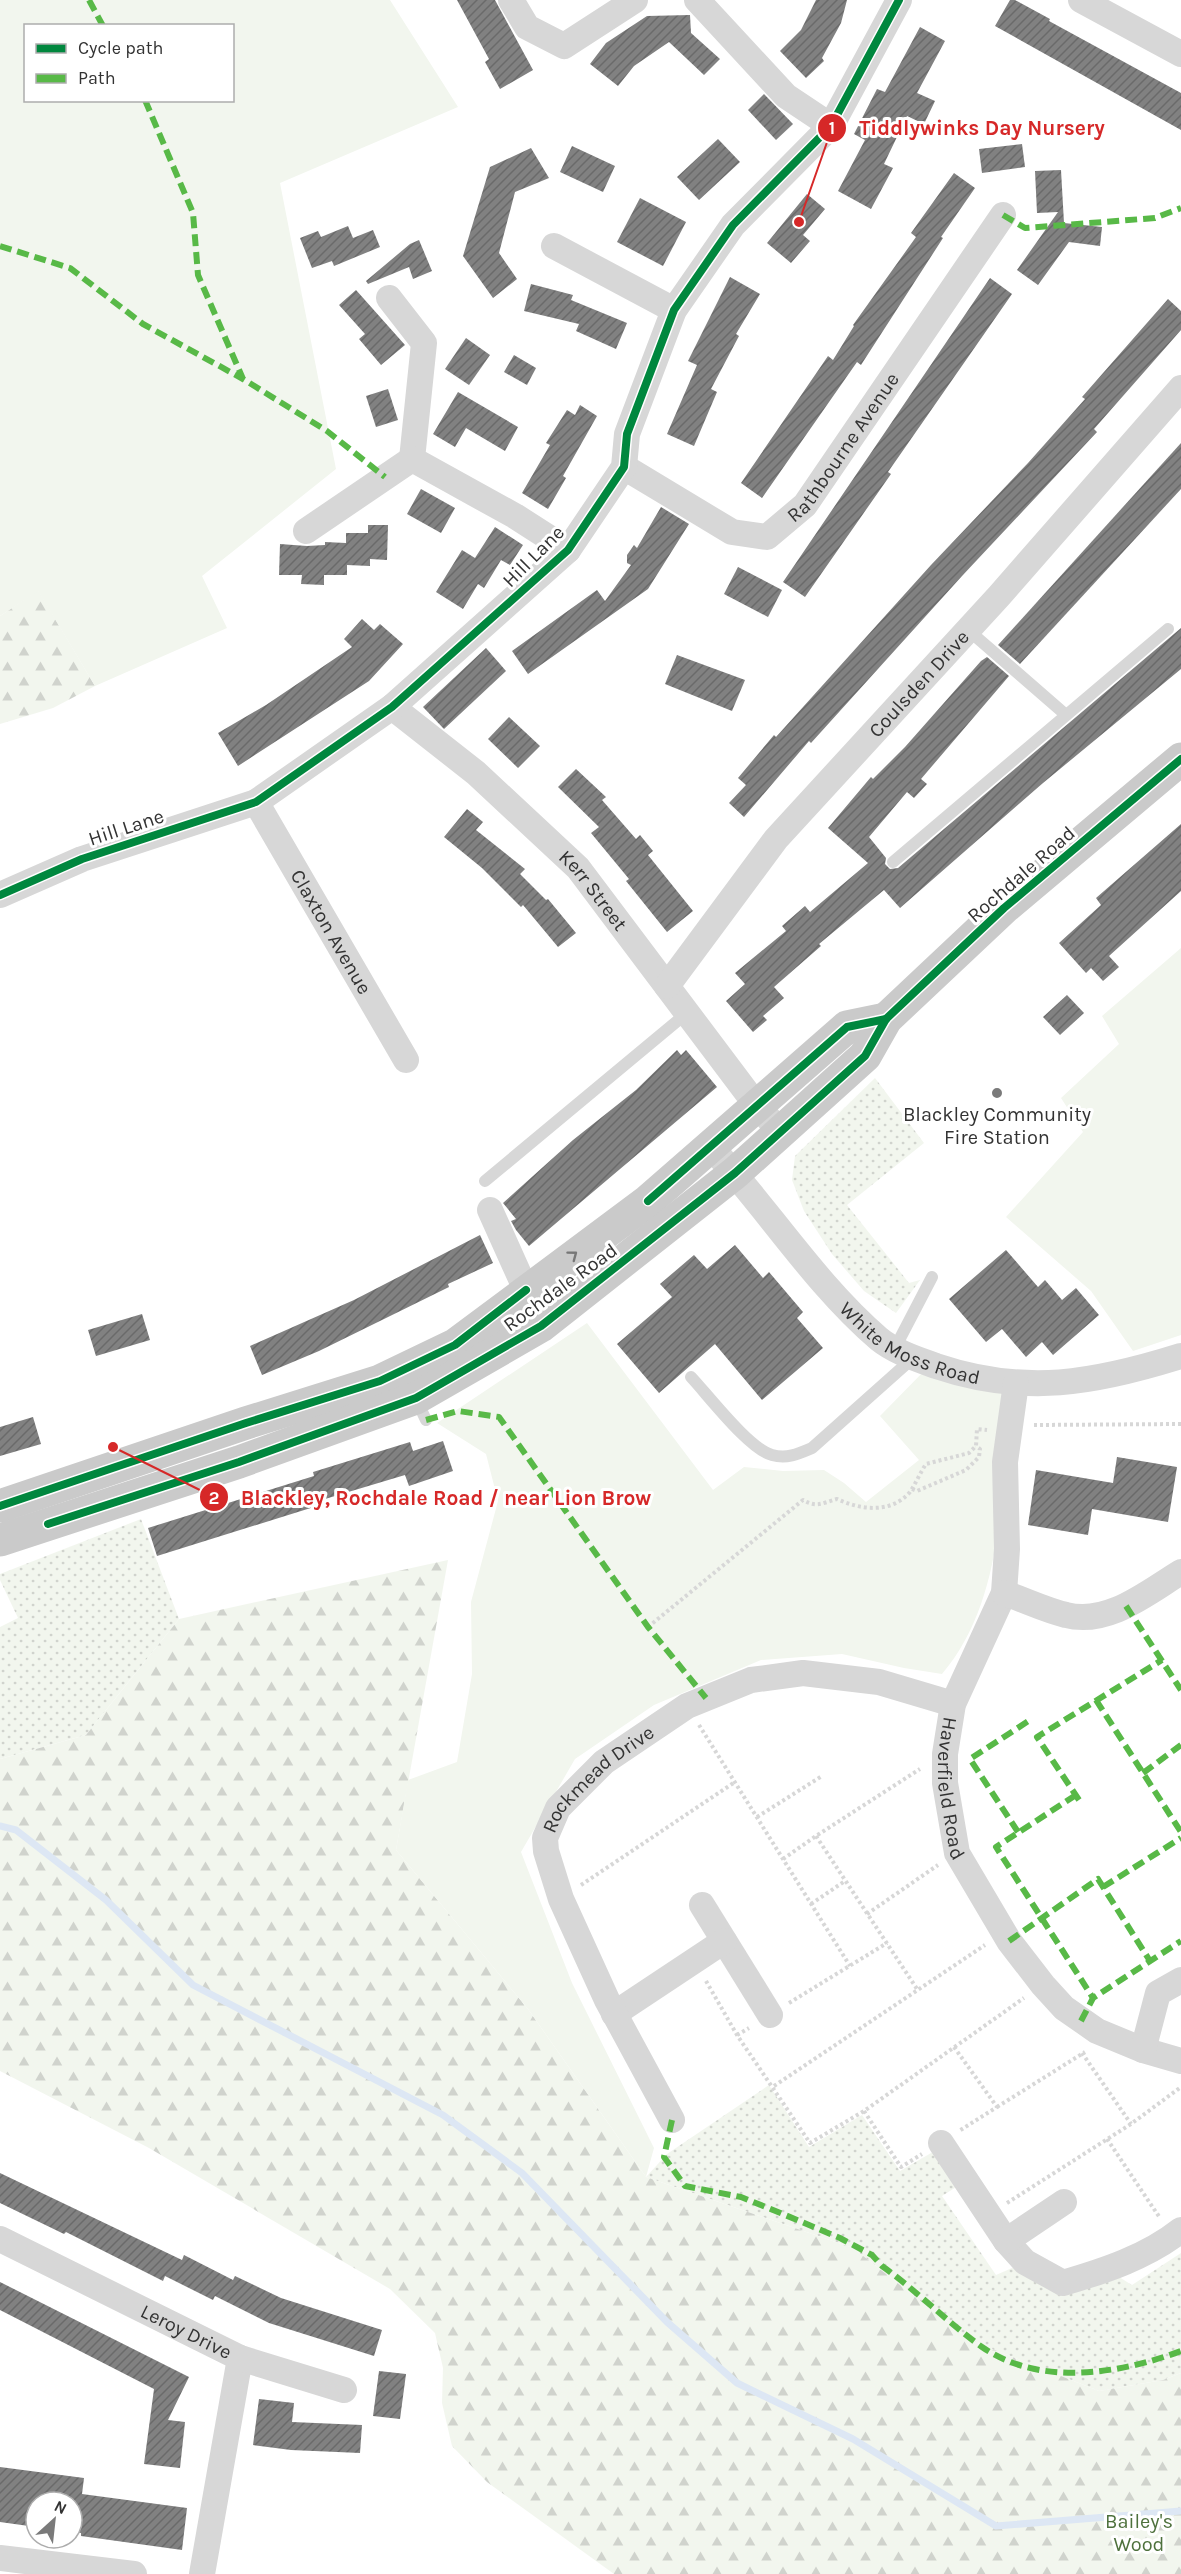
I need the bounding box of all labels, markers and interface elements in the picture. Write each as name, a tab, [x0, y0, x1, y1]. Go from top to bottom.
legend	[24, 24, 234, 102]
text: Cycle path	[78, 37, 163, 59]
text: Path	[78, 67, 116, 89]
callout: Tiddlywinks Day Nursery	[817, 109, 1117, 148]
text: Tiddlywinks Day Nursery	[859, 116, 1105, 140]
text: 1	[829, 117, 835, 139]
street label: Rathbourne Avenue	[783, 368, 904, 527]
street label: Hill Lane	[498, 521, 569, 592]
street label: Coulsden Drive	[864, 626, 974, 742]
street label: Hill Lane	[86, 804, 167, 850]
street label: Rochdale Road	[963, 821, 1080, 927]
street label: Kerr Street	[554, 845, 632, 936]
street label: Claxton Avenue	[286, 865, 376, 998]
marker: Blackley Community Fire Station	[990, 1086, 1004, 1100]
place label: Blackley Community Fire Station	[903, 1103, 1091, 1149]
street label: Rochdale Road	[499, 1238, 622, 1336]
one-way arrow	[566, 1251, 577, 1262]
street label: White Moss Road	[835, 1297, 982, 1389]
callout: Blackley, Rochdale Road / near Lion Brow	[199, 1478, 663, 1517]
text: Blackley, Rochdale Road / near Lion Brow	[241, 1486, 651, 1510]
text: 2	[209, 1487, 219, 1509]
street label: Haverfield Road	[933, 1715, 970, 1864]
street label: Rockmead Drive	[538, 1721, 658, 1836]
street label: Leroy Drive	[137, 2300, 235, 2364]
north arrow	[24, 2490, 84, 2550]
text: N	[51, 2496, 70, 2518]
park label: Bailey's Wood	[1105, 2510, 1173, 2556]

